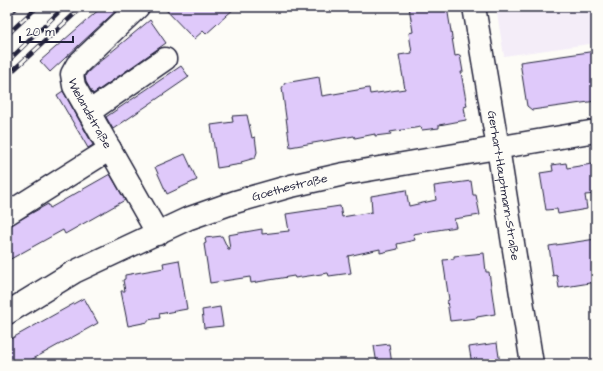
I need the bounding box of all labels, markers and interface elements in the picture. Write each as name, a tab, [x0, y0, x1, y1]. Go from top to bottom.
scale bar	[20, 18, 73, 44]
text: 20 m	[26, 24, 55, 41]
street label: Wielandstraße	[64, 77, 116, 152]
street label: Gerhart-Hauptmann-Straße	[483, 109, 524, 262]
street label: Goethestraße	[250, 169, 330, 205]

